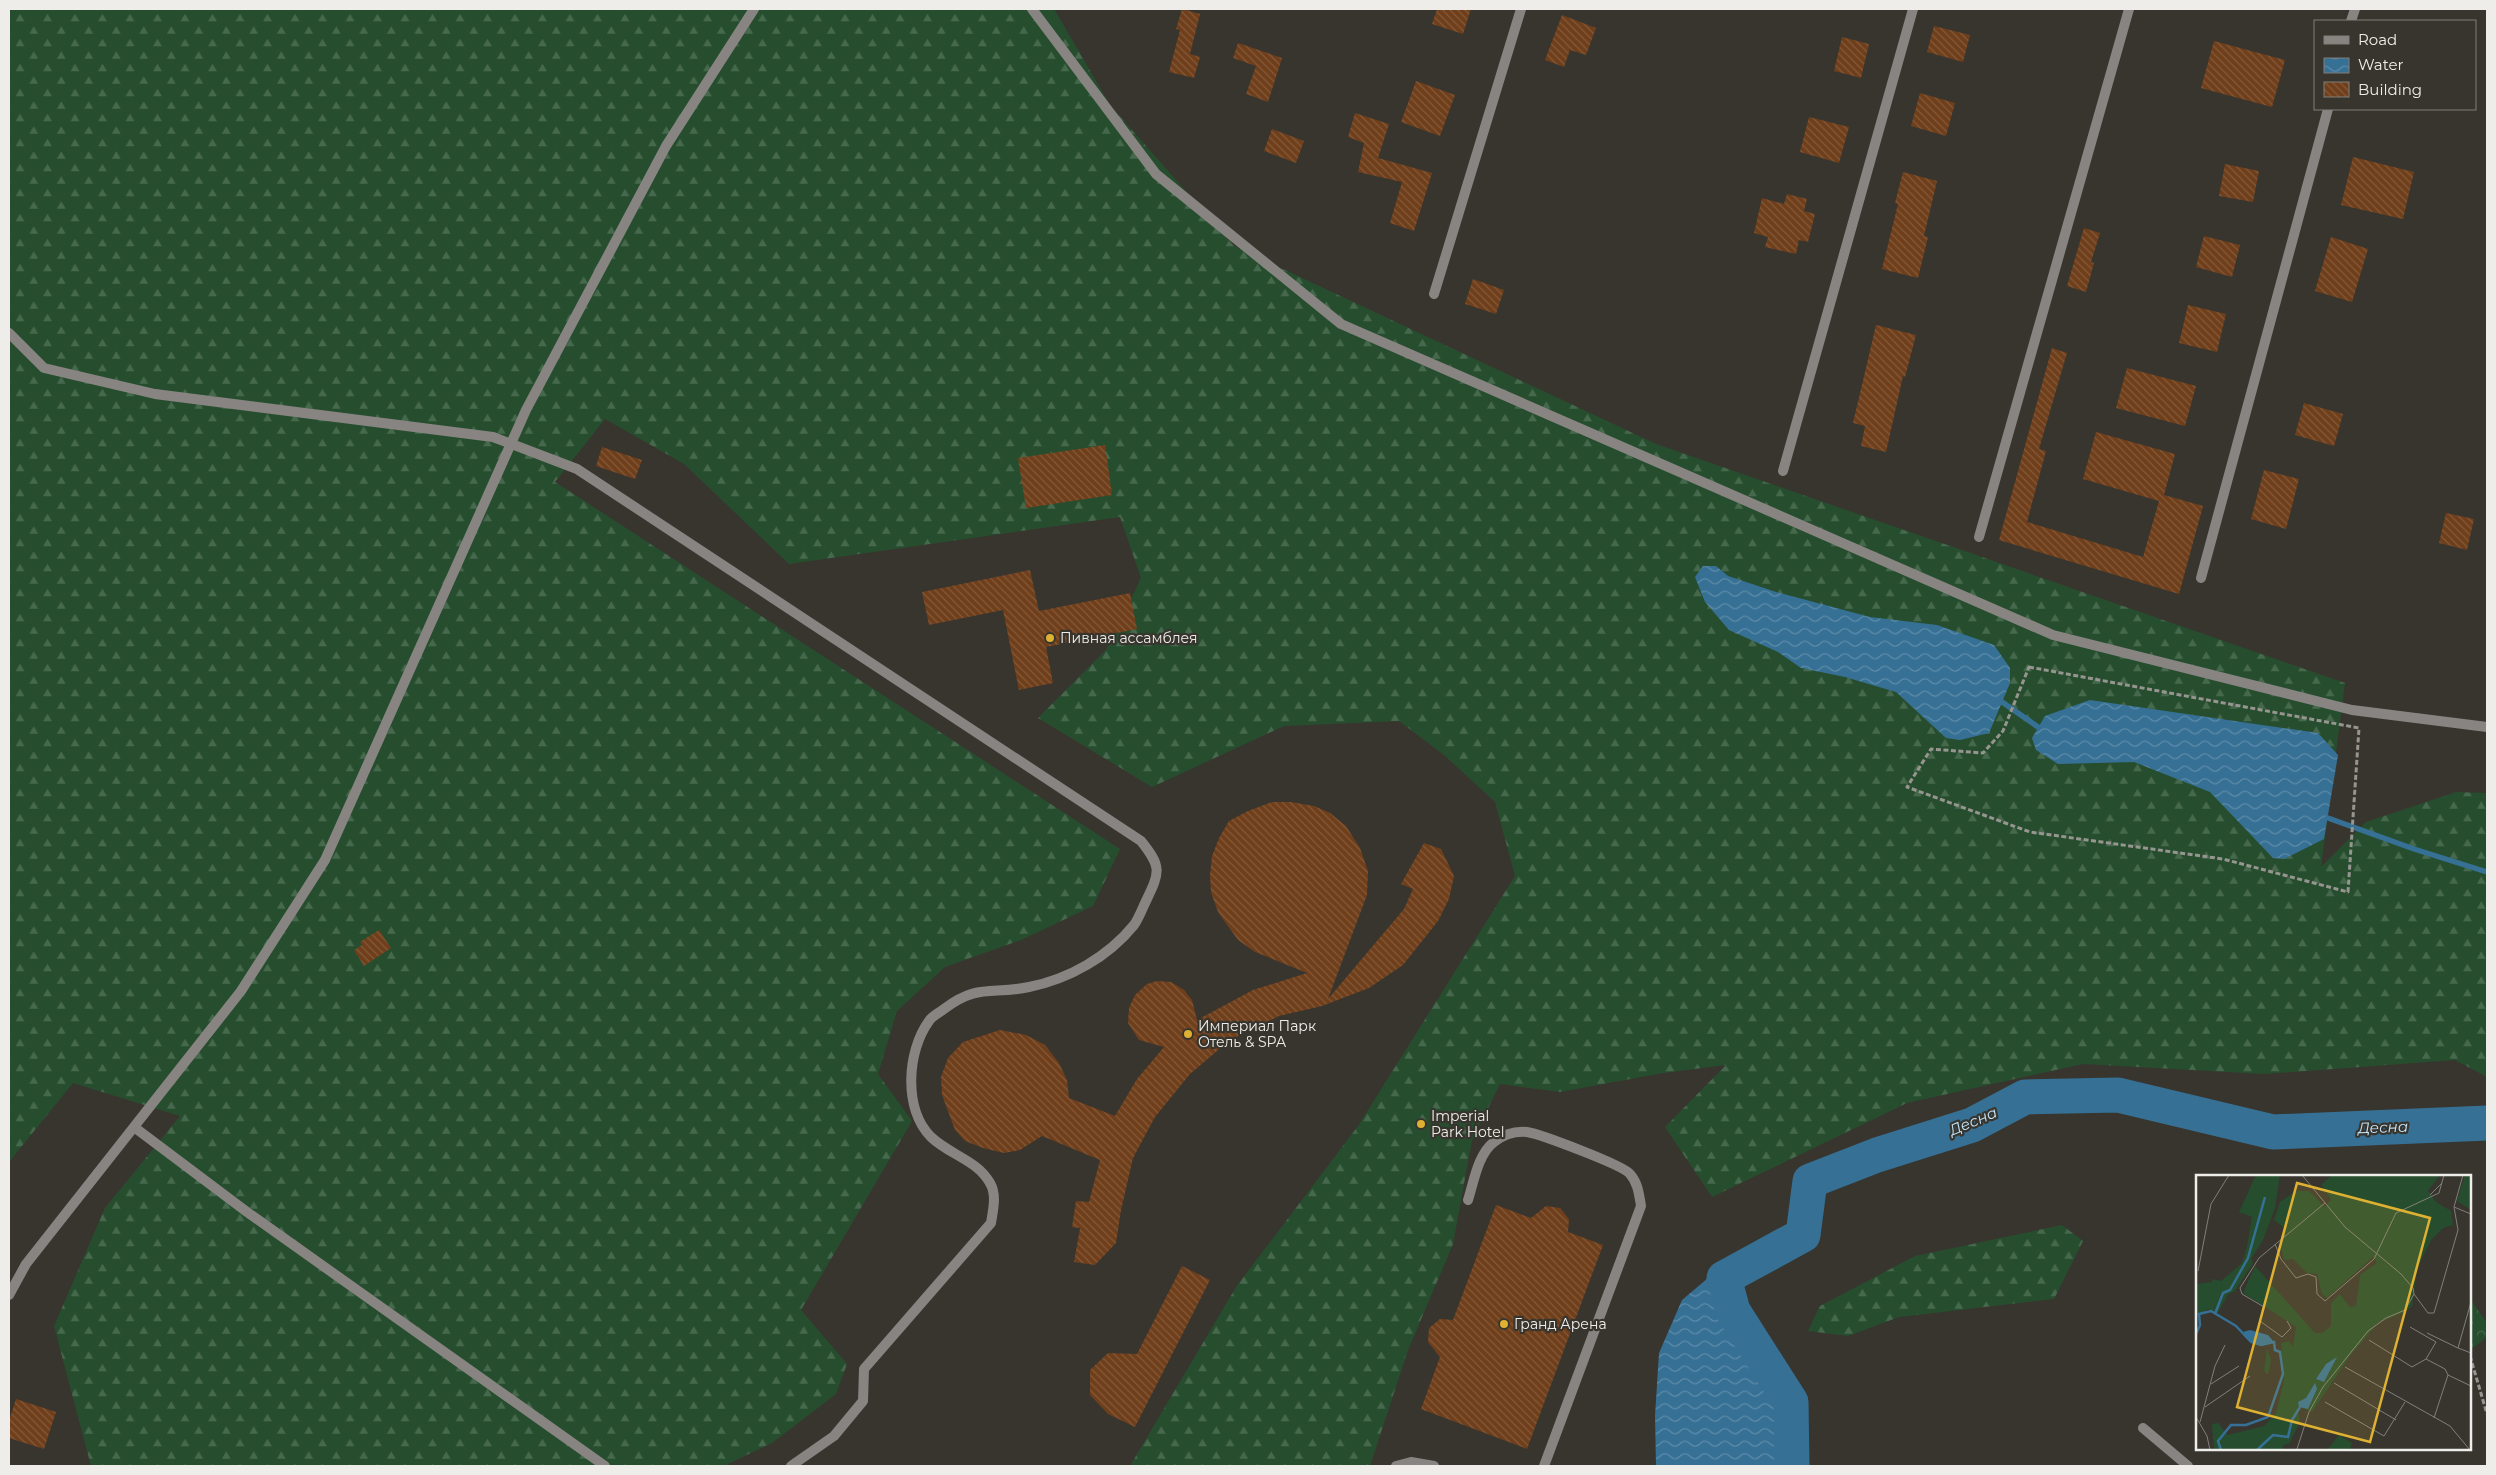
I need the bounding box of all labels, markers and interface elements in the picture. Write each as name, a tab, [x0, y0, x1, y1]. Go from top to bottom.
legend	[2314, 20, 2476, 110]
text: Road	[2358, 30, 2397, 49]
text: Water	[2358, 55, 2404, 74]
text: Building	[2358, 80, 2422, 99]
place label: Пивная ассамблея	[1060, 629, 1197, 647]
marker: Пивная ассамблея	[1044, 632, 1056, 644]
place label: Империал Парк Отель & SPA	[1198, 1017, 1316, 1051]
marker: Империал Парк Отель & SPA	[1182, 1028, 1194, 1040]
water label: Десна	[1944, 1102, 2000, 1140]
place label: Imperial Park Hotel	[1431, 1107, 1504, 1141]
water label: Десна	[2356, 1117, 2408, 1137]
marker: Imperial Park Hotel	[1415, 1118, 1427, 1130]
inset map	[2196, 1175, 2471, 1450]
place label: Гранд Арена	[1514, 1315, 1607, 1333]
marker: Гранд Арена	[1498, 1318, 1510, 1330]

